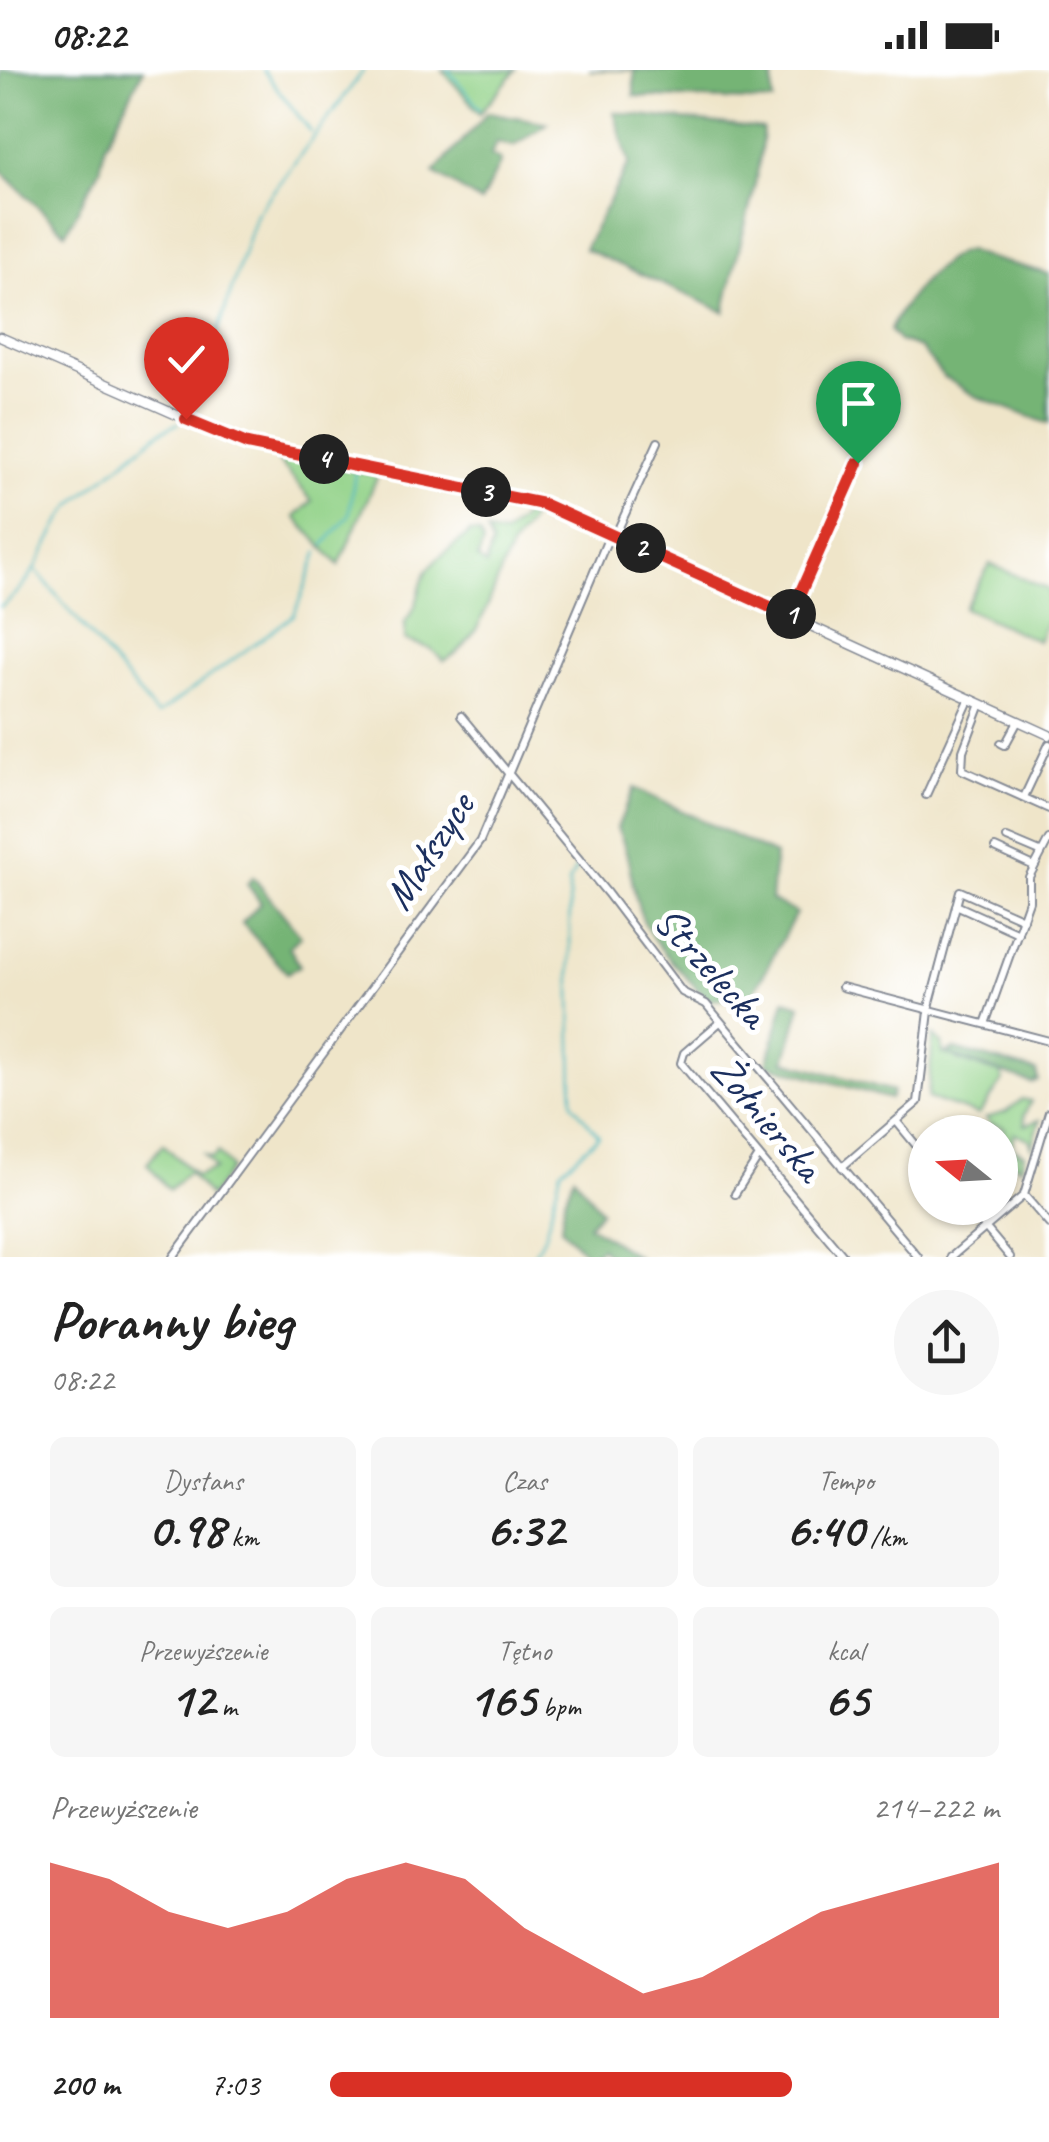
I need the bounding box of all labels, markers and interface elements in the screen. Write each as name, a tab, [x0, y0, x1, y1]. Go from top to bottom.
text: 08:22	[50, 12, 126, 59]
pin	[144, 317, 229, 420]
icon: check	[159, 332, 214, 387]
pin	[816, 361, 901, 464]
icon: arrive	[831, 376, 886, 431]
pin: 4	[299, 434, 349, 484]
text: 4	[318, 441, 330, 476]
pin: 3	[461, 467, 511, 517]
text: 3	[480, 474, 492, 509]
pin: 2	[616, 523, 666, 573]
text: 2	[635, 530, 647, 565]
pin: 1	[766, 589, 816, 639]
text: 1	[785, 596, 797, 631]
street label: Małszyce	[372, 780, 488, 919]
street label: Strzelecka	[643, 895, 782, 1042]
street label: Żołnierska	[699, 1044, 837, 1195]
north arrow	[908, 1115, 1018, 1225]
map controls	[908, 1115, 1018, 1225]
text: Poranny bieg	[50, 1286, 293, 1356]
button: share	[894, 1290, 999, 1395]
text: 08:22	[50, 1359, 114, 1400]
text: Dystans	[164, 1463, 243, 1498]
text: Czas	[502, 1463, 547, 1498]
text: Tempo	[818, 1463, 874, 1498]
text: 0.98	[148, 1498, 225, 1561]
text: 6:32	[485, 1498, 564, 1561]
text: 6:40	[785, 1498, 863, 1561]
text: km	[225, 1519, 259, 1554]
text: /km	[863, 1519, 907, 1554]
text: Przewyższenie	[139, 1633, 267, 1668]
text: Tętno	[498, 1633, 551, 1668]
text: kcal	[827, 1633, 864, 1668]
text: 12	[169, 1668, 214, 1731]
text: 165	[468, 1668, 536, 1731]
text: 65	[823, 1668, 868, 1731]
text: m	[214, 1689, 237, 1724]
text: bpm	[536, 1689, 581, 1724]
text: Przewyższenie	[50, 1787, 197, 1828]
text: 214–222 m	[873, 1787, 999, 1828]
text: 200 m	[50, 2064, 119, 2105]
text: 7:03	[210, 2064, 260, 2105]

